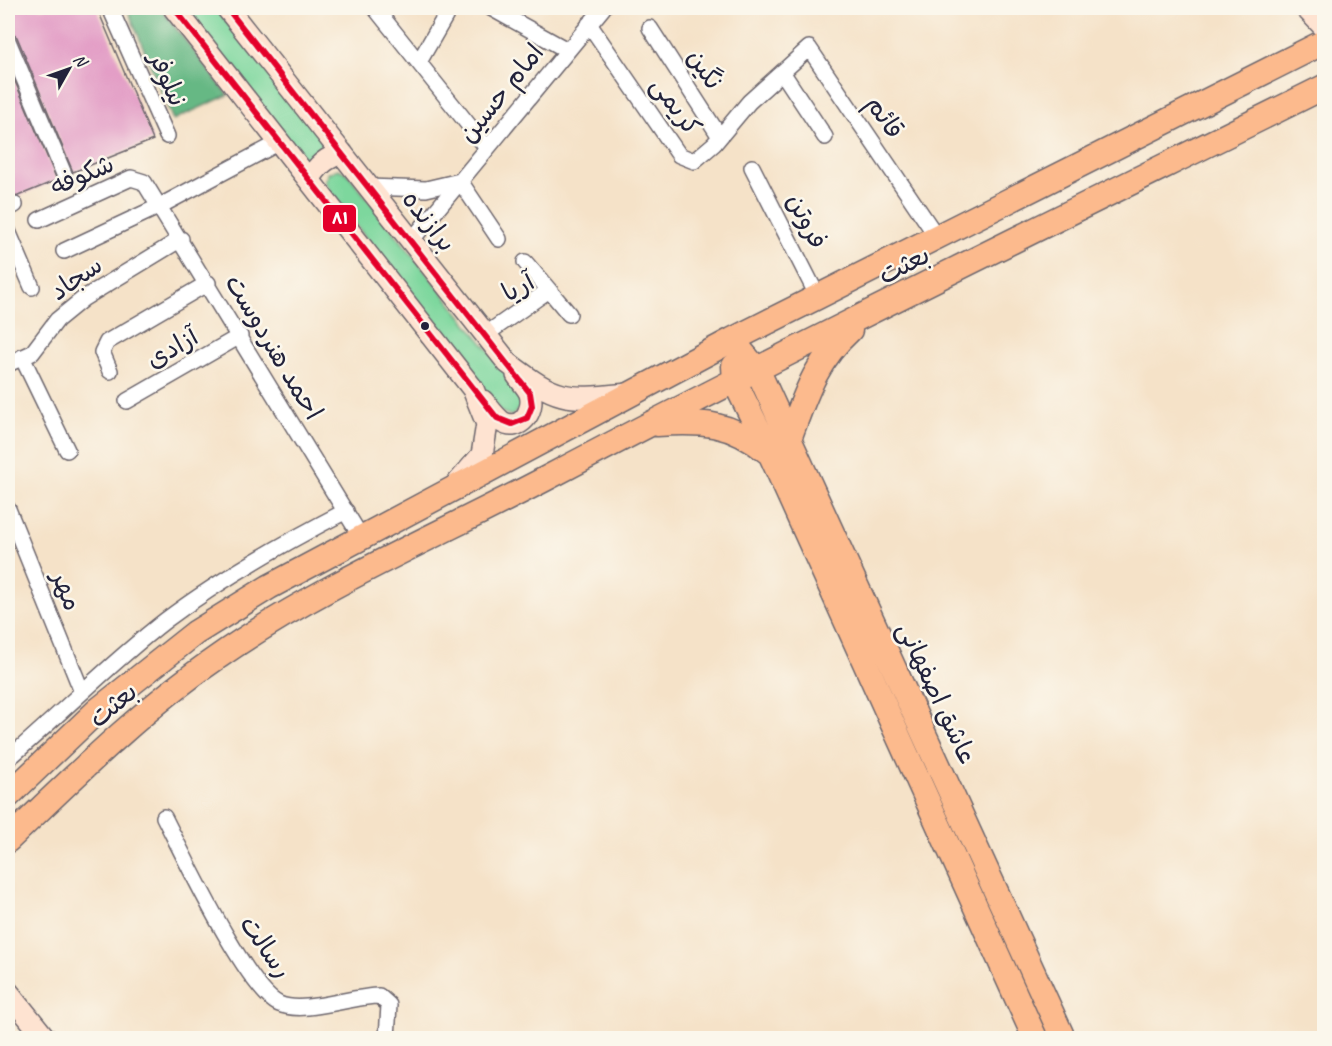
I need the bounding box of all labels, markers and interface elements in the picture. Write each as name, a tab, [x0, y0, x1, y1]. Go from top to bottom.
street label: امام حسین	[451, 37, 553, 151]
north arrow	[39, 39, 99, 99]
street label: نگین	[680, 42, 730, 96]
street label: نیلوفر	[141, 45, 195, 111]
text: N	[69, 50, 93, 73]
street label: کریمی	[643, 70, 709, 142]
street label: قائم	[856, 89, 911, 147]
street label: شکوفه	[45, 147, 119, 203]
street label: برازنده	[395, 184, 463, 258]
street label: فروتن	[779, 188, 835, 254]
line badge: ۸۱	[322, 204, 357, 233]
text: ۸۱	[332, 209, 348, 229]
street label: بعثت	[873, 238, 935, 292]
street label: سجاد	[43, 248, 109, 308]
street label: آریا	[496, 264, 542, 309]
street label: احمد هنردوست	[218, 268, 330, 426]
street label: آزادی	[140, 319, 205, 376]
unlabelled marker	[419, 320, 431, 332]
street label: مهر	[44, 565, 90, 616]
street label: عاشق اصفهانی	[890, 617, 984, 769]
street label: بعثت	[82, 675, 144, 735]
street label: رسالت	[232, 909, 300, 985]

